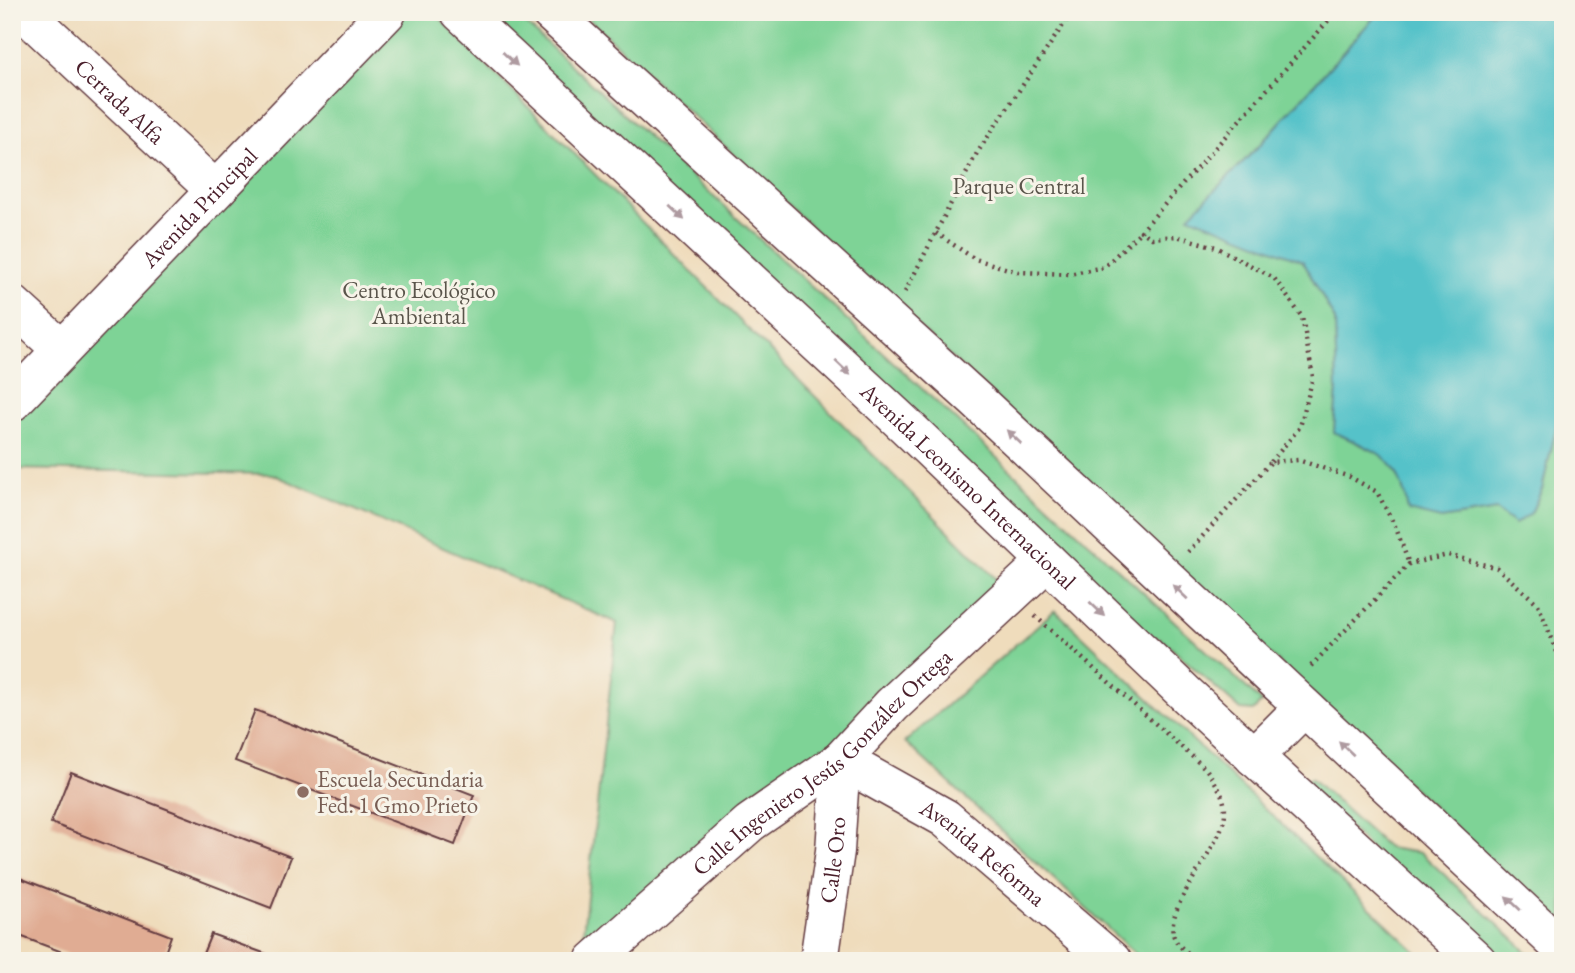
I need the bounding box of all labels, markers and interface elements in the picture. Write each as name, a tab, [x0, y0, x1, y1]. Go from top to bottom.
one-way arrow	[501, 50, 518, 66]
street label: Cerrada Alfa	[68, 52, 172, 151]
street label: Avenida Principal	[134, 141, 264, 275]
park label: Parque Central	[952, 171, 1086, 201]
one-way arrow	[668, 205, 685, 221]
park label: Centro Ecológico Ambiental	[342, 275, 496, 331]
one-way arrow	[834, 360, 851, 376]
street label: Avenida Leonismo Internacional	[853, 375, 1083, 596]
one-way arrow	[1006, 429, 1023, 445]
one-way arrow	[1172, 585, 1189, 601]
one-way arrow	[1089, 601, 1106, 617]
street label: Calle Ingeniero Jesús González Ortega	[686, 641, 959, 882]
one-way arrow	[1337, 740, 1355, 756]
place label: Escuela Secundaria Fed. 1 Gmo Prieto	[317, 764, 484, 820]
marker: Escuela Secundaria Fed. 1 Gmo Prieto	[295, 784, 311, 800]
street label: Avenida Reforma	[914, 792, 1053, 913]
street label: Calle Oro	[813, 816, 852, 905]
one-way arrow	[1505, 895, 1522, 911]

